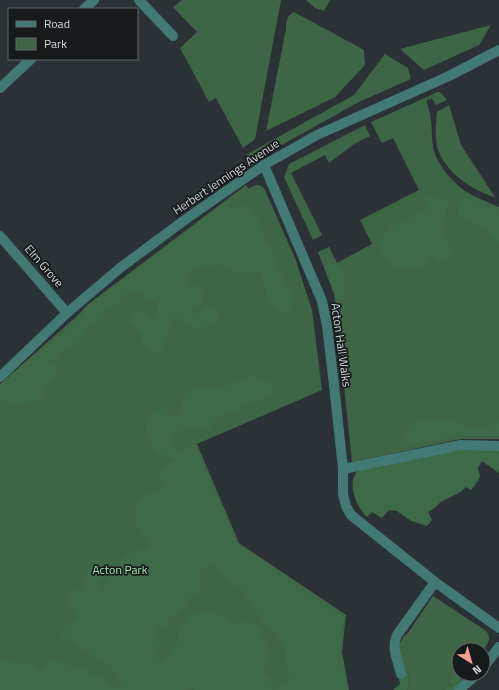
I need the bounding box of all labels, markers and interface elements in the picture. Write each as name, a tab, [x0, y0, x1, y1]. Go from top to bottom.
legend	[8, 8, 138, 60]
text: Road	[44, 14, 70, 33]
text: Park	[44, 34, 67, 53]
street label: Herbert Jennings Avenue	[169, 134, 283, 219]
street label: Elm Grove	[20, 240, 68, 291]
street label: Acton Hall Walks	[326, 302, 357, 389]
park label: Acton Park	[93, 560, 148, 579]
north arrow	[451, 642, 491, 682]
text: N	[469, 661, 485, 679]

